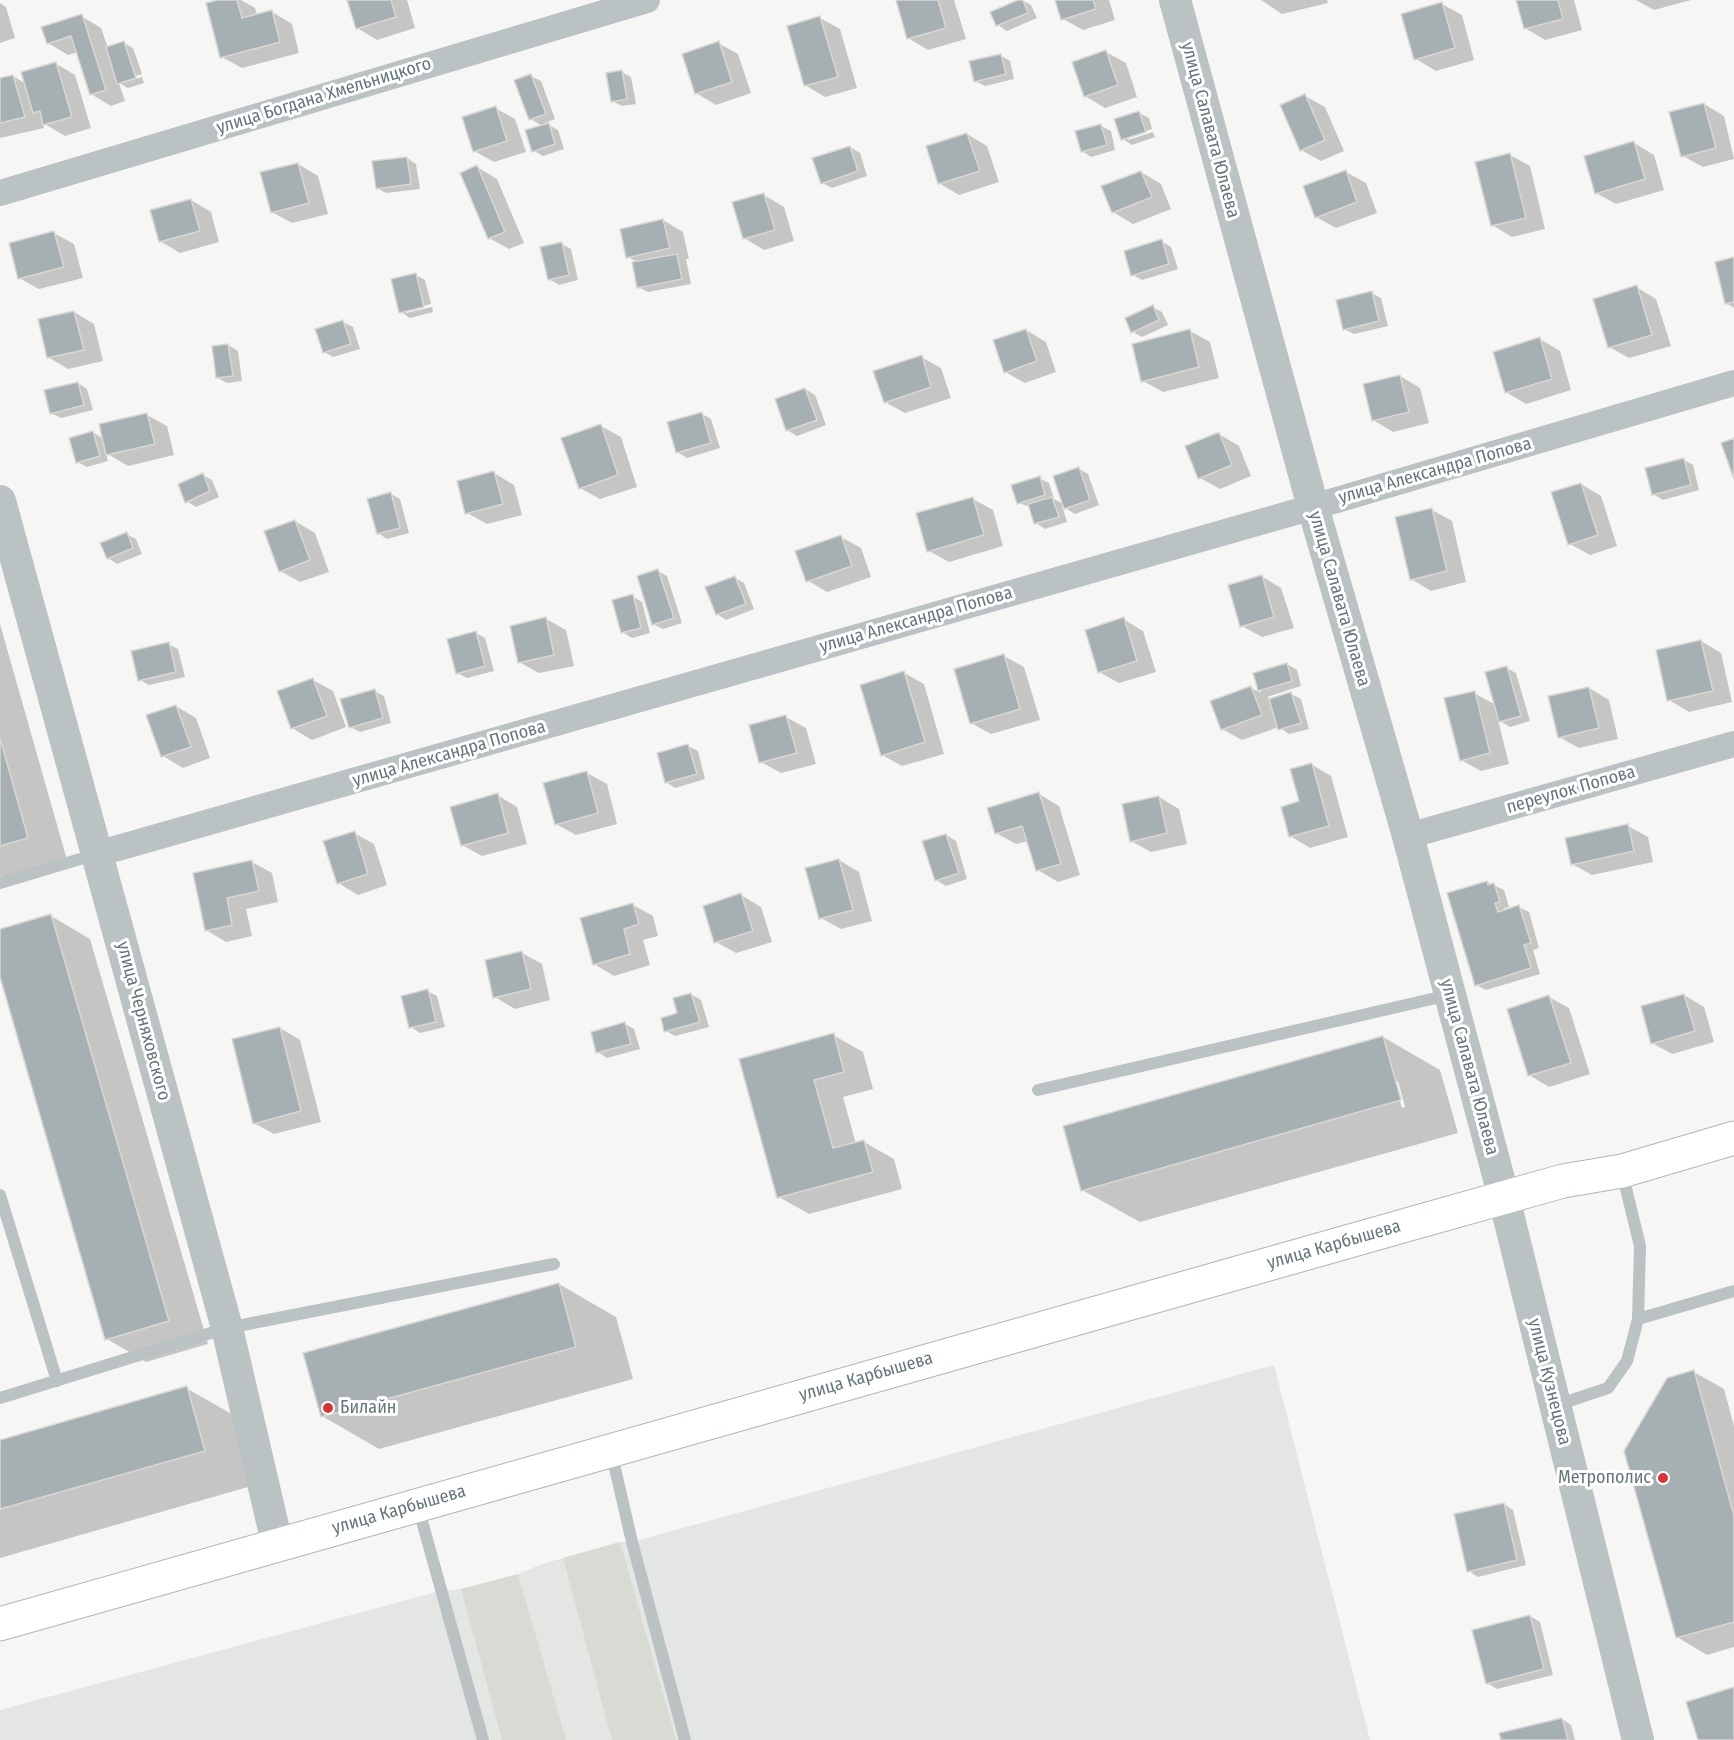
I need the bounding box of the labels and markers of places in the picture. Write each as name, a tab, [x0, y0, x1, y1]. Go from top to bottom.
place label: Билайн	[340, 1397, 396, 1419]
marker: Билайн	[321, 1401, 335, 1415]
place label: Метрополис	[1558, 1467, 1651, 1489]
marker: Метрополис	[1656, 1471, 1670, 1485]

